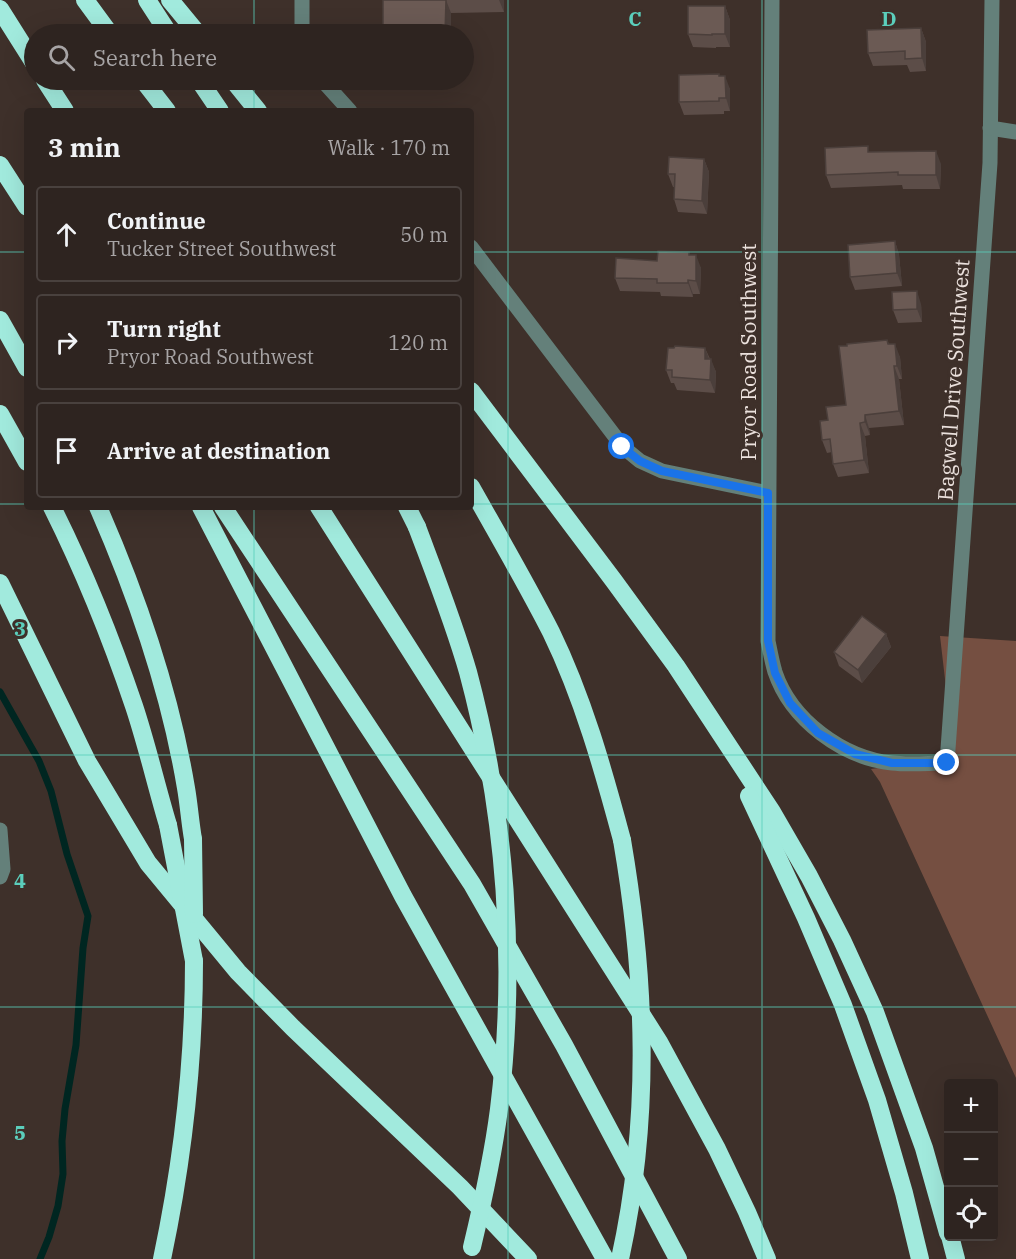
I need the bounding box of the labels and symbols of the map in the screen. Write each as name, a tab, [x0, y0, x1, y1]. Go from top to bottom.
text: C	[628, 5, 642, 32]
text: D	[881, 5, 897, 32]
street label: Pryor Road Southwest	[734, 243, 762, 461]
street label: Bagwell Drive Southwest	[931, 258, 975, 502]
route start	[608, 433, 634, 459]
text: 3	[14, 615, 26, 642]
route end	[933, 749, 959, 775]
text: 4	[14, 867, 26, 894]
text: 5	[14, 1119, 26, 1146]

